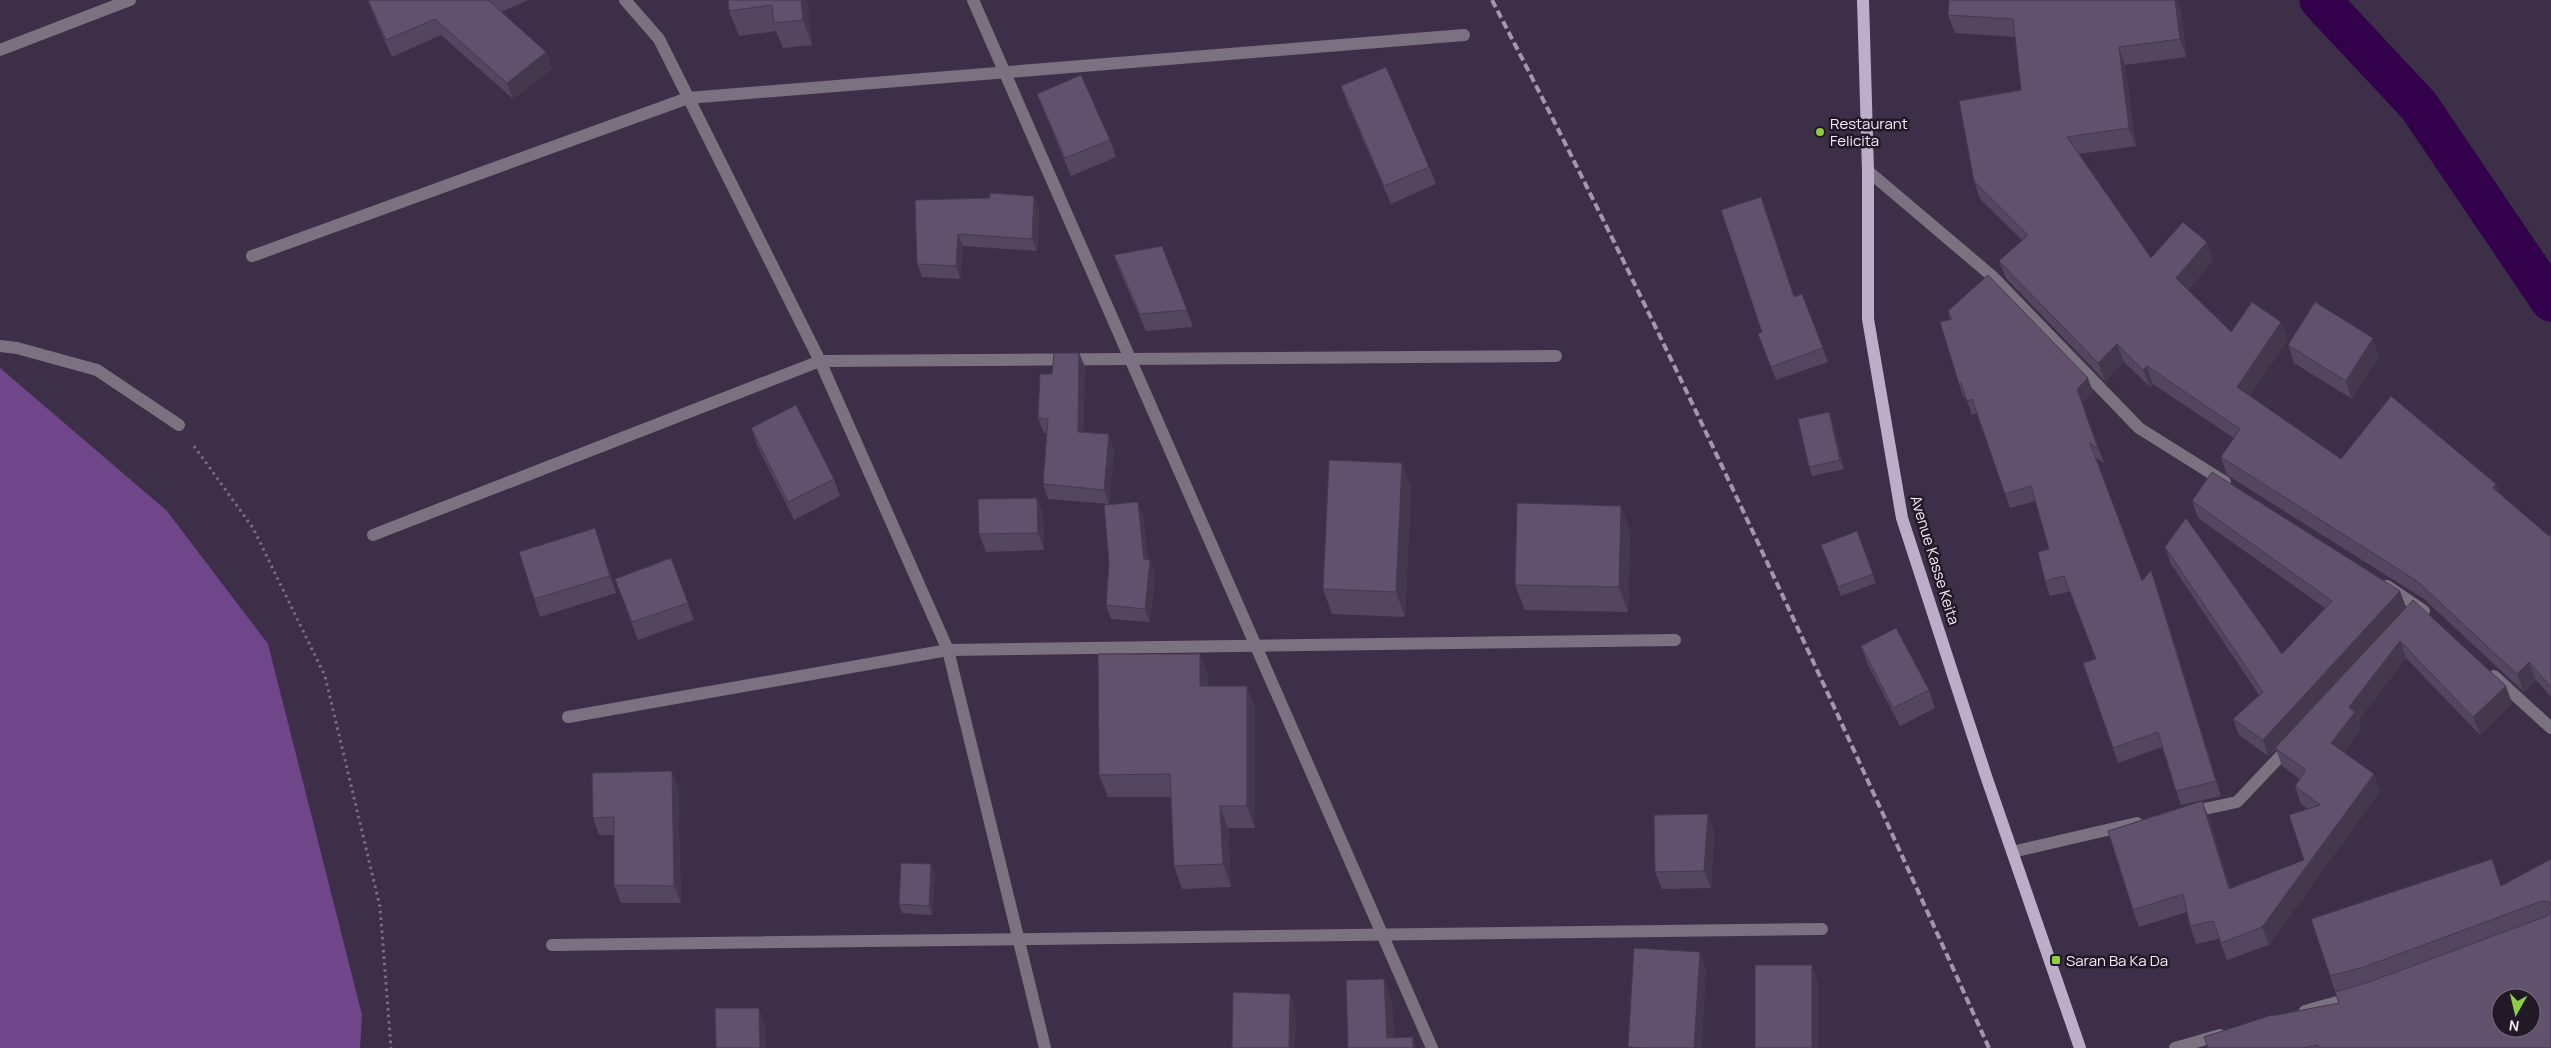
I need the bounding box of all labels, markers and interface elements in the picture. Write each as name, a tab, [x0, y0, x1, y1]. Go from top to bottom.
place label: Restaurant Felicita	[1830, 113, 1908, 151]
marker: Restaurant Felicita	[1814, 126, 1826, 138]
street label: Avenue Kasse Keita	[1905, 493, 1965, 627]
place label: Saran Ba Ka Da	[2066, 950, 2168, 971]
marker: Saran Ba Ka Da	[2050, 954, 2062, 966]
north arrow	[2491, 988, 2541, 1038]
text: N	[2508, 1016, 2520, 1036]

